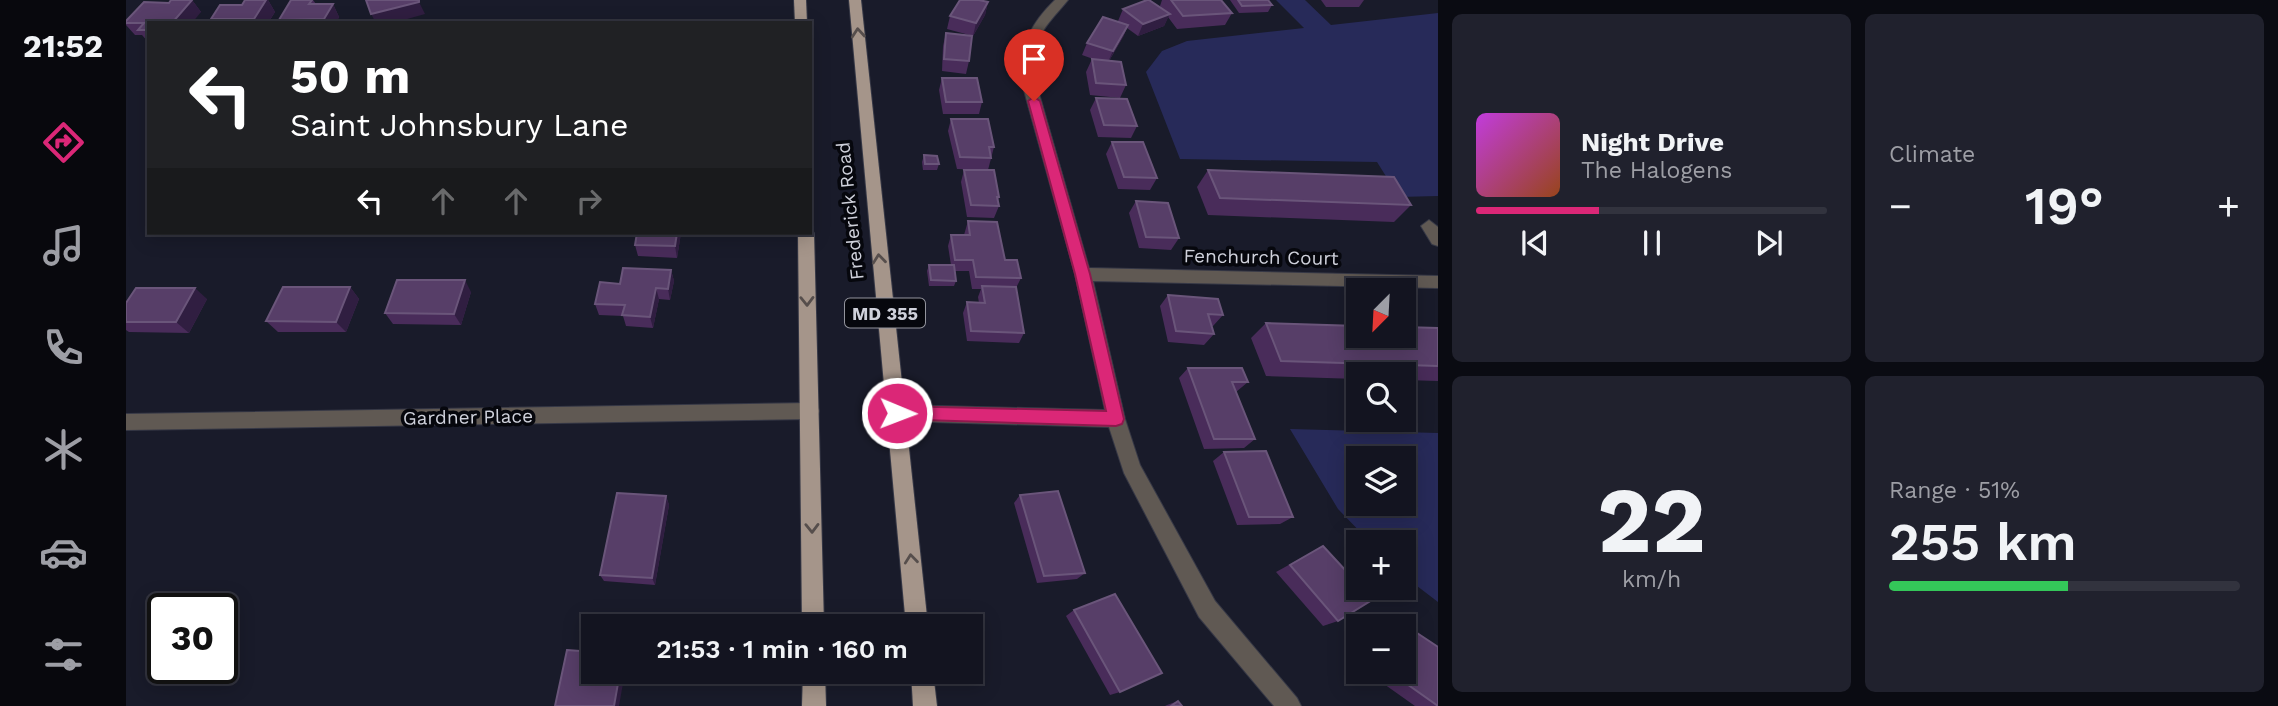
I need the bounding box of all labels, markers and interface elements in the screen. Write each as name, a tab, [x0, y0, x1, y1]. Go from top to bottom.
text: 21:52	[23, 27, 103, 65]
one-way arrow	[851, 27, 866, 38]
pin	[1004, 29, 1064, 101]
icon: arrive	[1015, 40, 1053, 78]
text: 50 m	[290, 47, 410, 105]
icon: left	[175, 49, 266, 140]
text: Saint Johnsbury Lane	[290, 106, 629, 144]
icon: directions	[39, 118, 88, 167]
text: Night Drive	[1581, 127, 1724, 157]
street label: Frederick Road	[831, 141, 869, 281]
text: Climate	[1889, 141, 1975, 168]
text: The Halogens	[1581, 157, 1732, 184]
text: 19°	[2025, 176, 2104, 237]
icon: left	[351, 182, 389, 220]
icon: ahead	[424, 182, 462, 220]
icon: ahead	[497, 182, 535, 220]
icon: right	[570, 182, 608, 220]
text: −	[1889, 184, 1912, 228]
text: +	[2217, 184, 2240, 228]
icon: music	[39, 221, 88, 270]
icon: previous	[1516, 224, 1554, 262]
icon: pause	[1633, 224, 1671, 262]
icon: next	[1750, 224, 1788, 262]
street label: Fenchurch Court	[1183, 244, 1339, 270]
one-way arrow	[872, 253, 887, 265]
north arrow	[1346, 278, 1416, 348]
map controls	[1346, 278, 1416, 684]
one-way arrow	[800, 296, 815, 307]
road number: MD 355	[845, 298, 925, 328]
icon: phone	[39, 323, 88, 372]
button: search	[1346, 362, 1416, 432]
position arrow	[860, 376, 934, 450]
street label: Gardner Place	[403, 404, 533, 430]
icon: climate	[39, 425, 88, 474]
button: layers	[1346, 446, 1416, 516]
text: 22	[1597, 467, 1706, 574]
text: Range · 51%	[1889, 477, 2020, 504]
text: 255 km	[1889, 512, 2077, 573]
one-way arrow	[804, 524, 820, 534]
icon: car	[39, 528, 88, 577]
button: +	[1346, 530, 1416, 600]
one-way arrow	[904, 553, 919, 564]
text: km/h	[1622, 566, 1681, 593]
speed limit sign: 30	[147, 593, 238, 684]
button: −	[1346, 614, 1416, 684]
icon: filters	[39, 630, 88, 679]
text: 21:53 · 1 min · 160 m	[656, 634, 908, 664]

